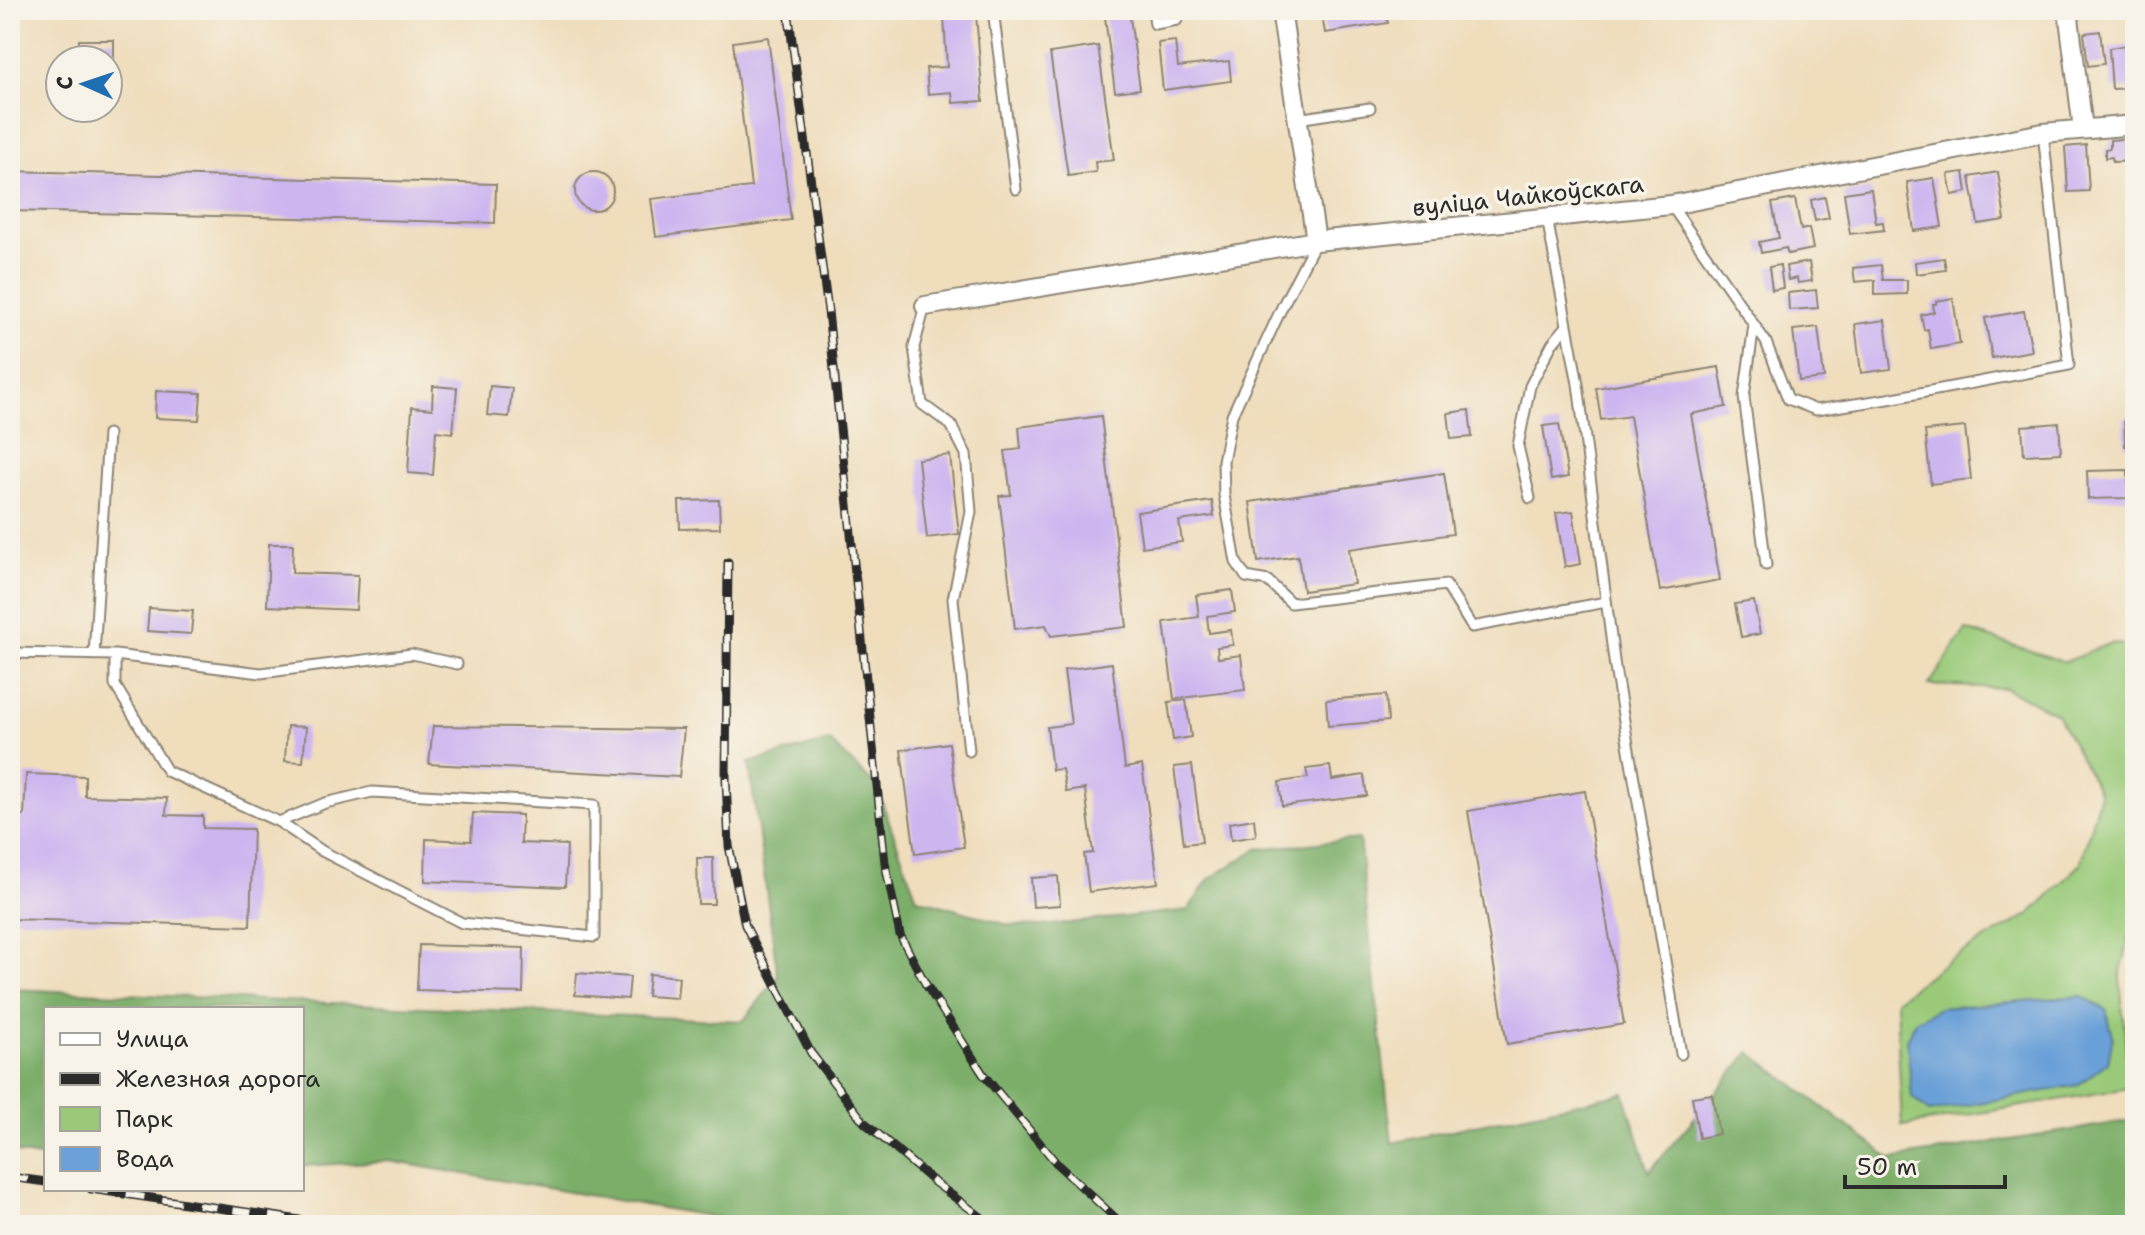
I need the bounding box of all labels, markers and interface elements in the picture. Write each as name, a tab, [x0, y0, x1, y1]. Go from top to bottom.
north arrow	[44, 44, 124, 124]
text: С	[50, 75, 79, 90]
street label: вуліца Чайкоўскага	[1411, 168, 1645, 224]
legend	[44, 1007, 304, 1191]
text: Улица	[116, 1023, 189, 1055]
text: Железная дорога	[116, 1063, 320, 1095]
text: Парк	[116, 1103, 173, 1135]
scale bar	[1845, 1139, 2005, 1189]
text: Вода	[116, 1143, 174, 1175]
text: 50 m	[1857, 1151, 1917, 1183]

